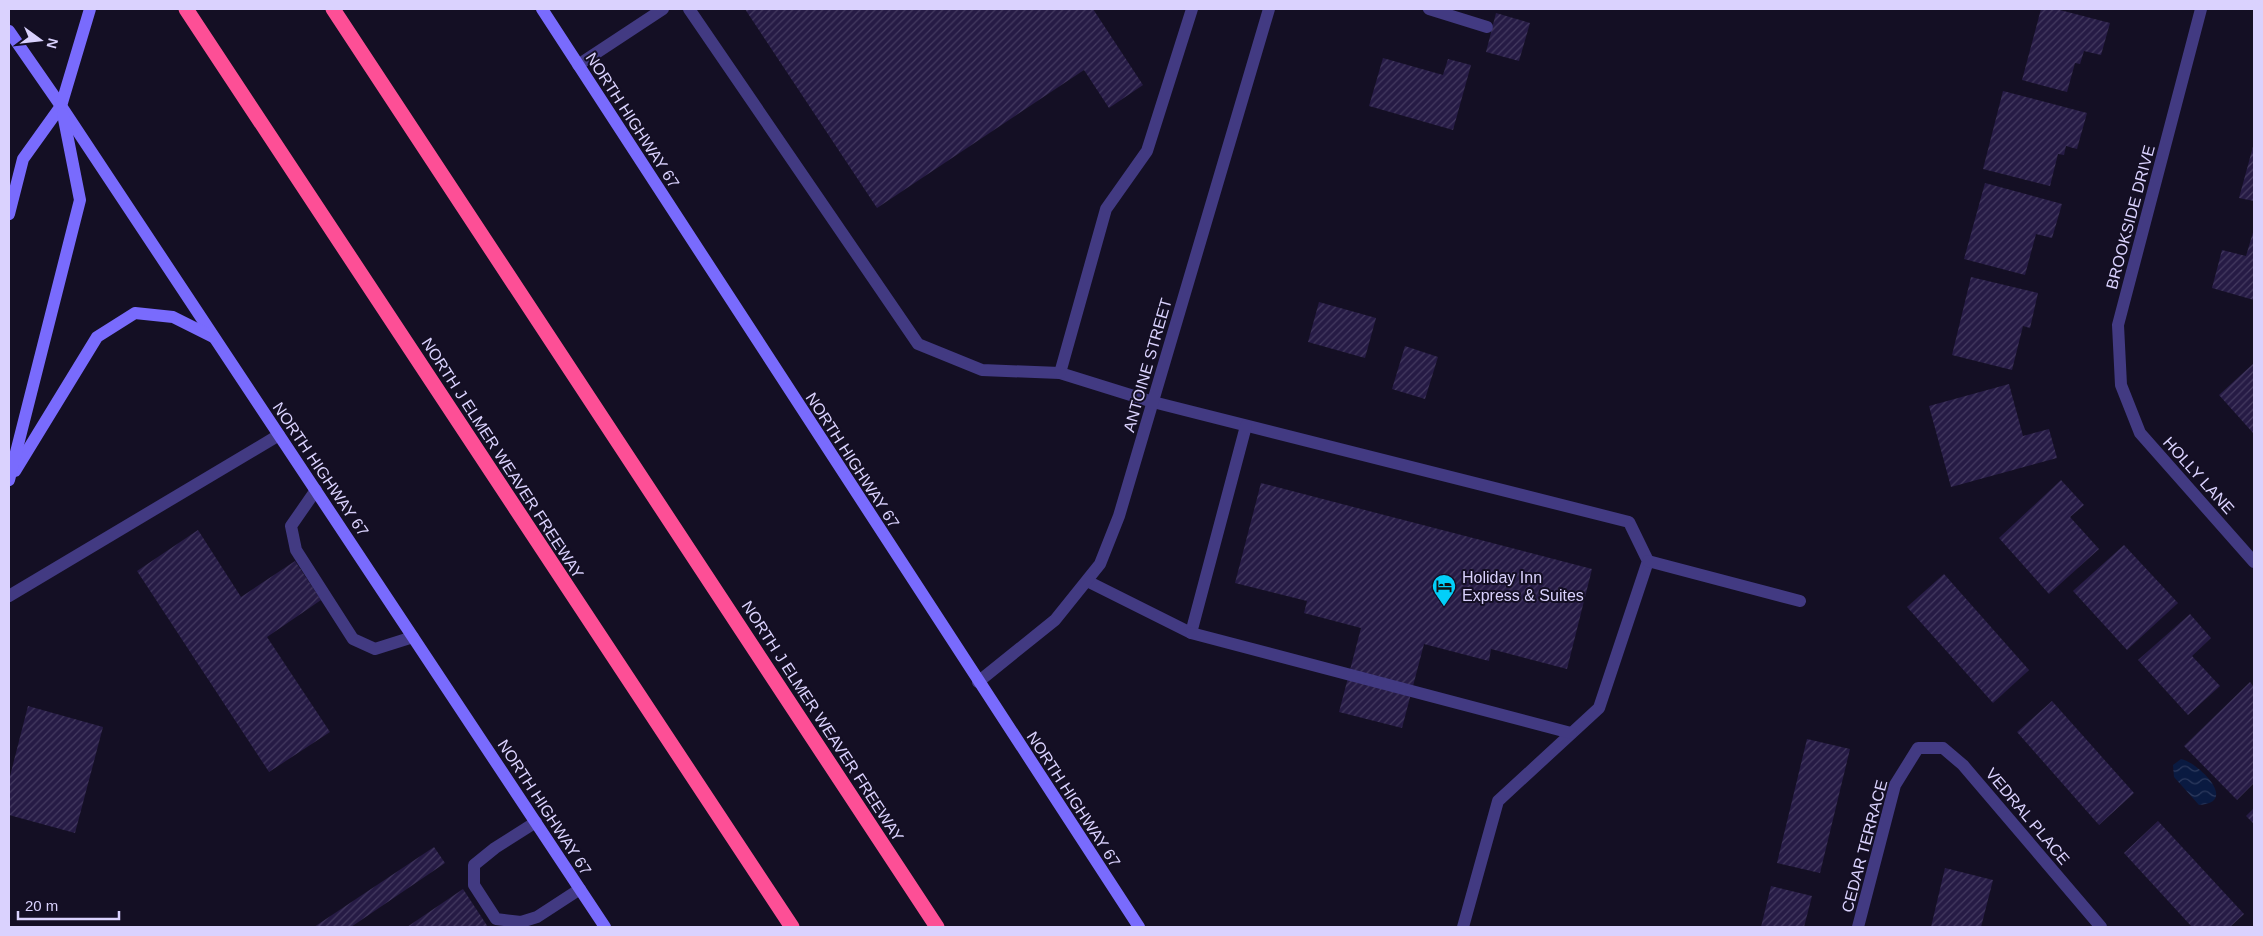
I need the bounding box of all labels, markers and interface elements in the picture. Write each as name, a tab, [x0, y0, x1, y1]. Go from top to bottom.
north arrow	[15, 15, 65, 65]
text: N	[44, 36, 62, 50]
street label: NORTH HIGHWAY 67	[583, 50, 683, 191]
street label: BROOKSIDE DRIVE	[2103, 143, 2158, 291]
street label: ANTOINE STREET	[1120, 296, 1175, 434]
street label: NORTH J ELMER WEAVER FREEWAY	[418, 335, 587, 582]
street label: NORTH HIGHWAY 67	[803, 390, 903, 531]
street label: NORTH HIGHWAY 67	[269, 399, 372, 539]
street label: HOLLY LANE	[2160, 434, 2237, 517]
place label: Holiday Inn Express & Suites	[1462, 569, 1584, 604]
hotel icon: Holiday Inn Express & Suites	[1431, 573, 1457, 607]
street label: NORTH J ELMER WEAVER FREEWAY	[738, 598, 907, 845]
street label: NORTH HIGHWAY 67	[1024, 729, 1124, 870]
street label: NORTH HIGHWAY 67	[495, 737, 595, 878]
street label: VEDRAL PLACE	[1982, 765, 2073, 868]
street label: CEDAR TERRACE	[1839, 778, 1890, 914]
scale bar	[18, 888, 119, 920]
text: 20 m	[25, 897, 58, 914]

